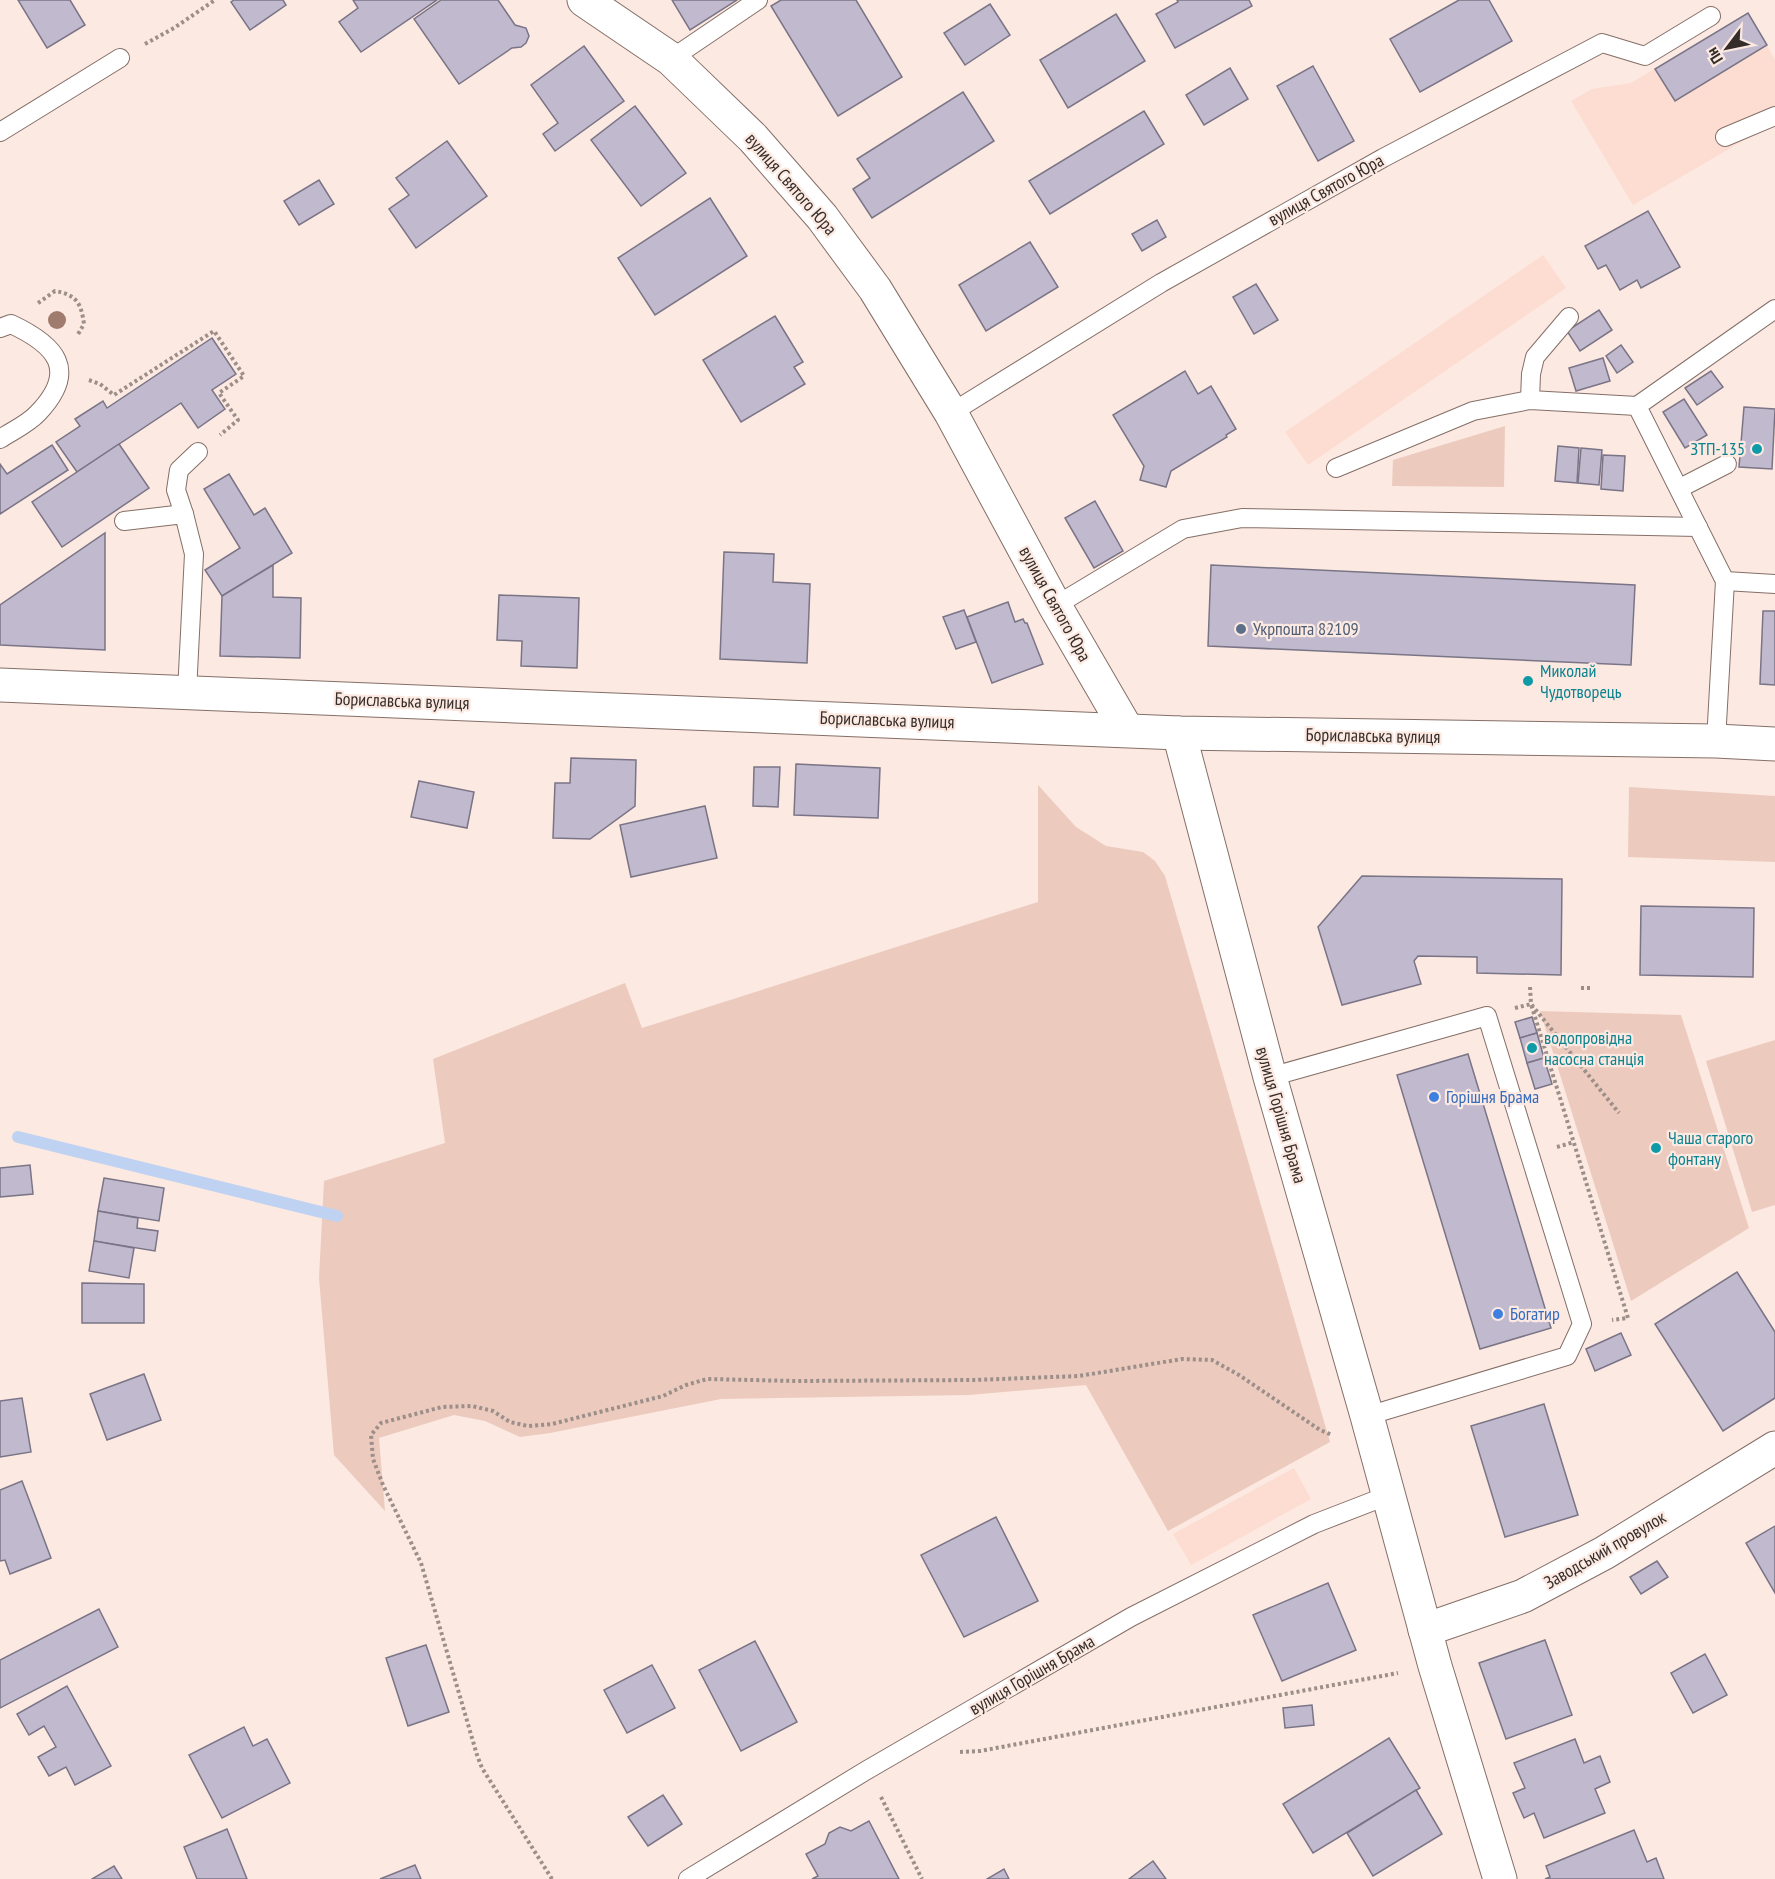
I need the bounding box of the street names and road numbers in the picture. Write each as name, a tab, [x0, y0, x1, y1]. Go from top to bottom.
street label: вулиця Святого Юра	[741, 128, 842, 240]
street label: вулиця Святого Юра	[1264, 148, 1387, 231]
street label: вулиця Святого Юра	[1014, 542, 1097, 665]
street label: Бориславська вулиця	[334, 687, 470, 714]
street label: Бориславська вулиця	[819, 706, 955, 733]
street label: Бориславська вулиця	[1305, 723, 1441, 748]
street label: вулиця Горішня Брама	[1251, 1044, 1312, 1186]
street label: Заводський провулок	[1540, 1505, 1670, 1594]
street label: вулиця Горішня Брама	[965, 1629, 1099, 1720]

